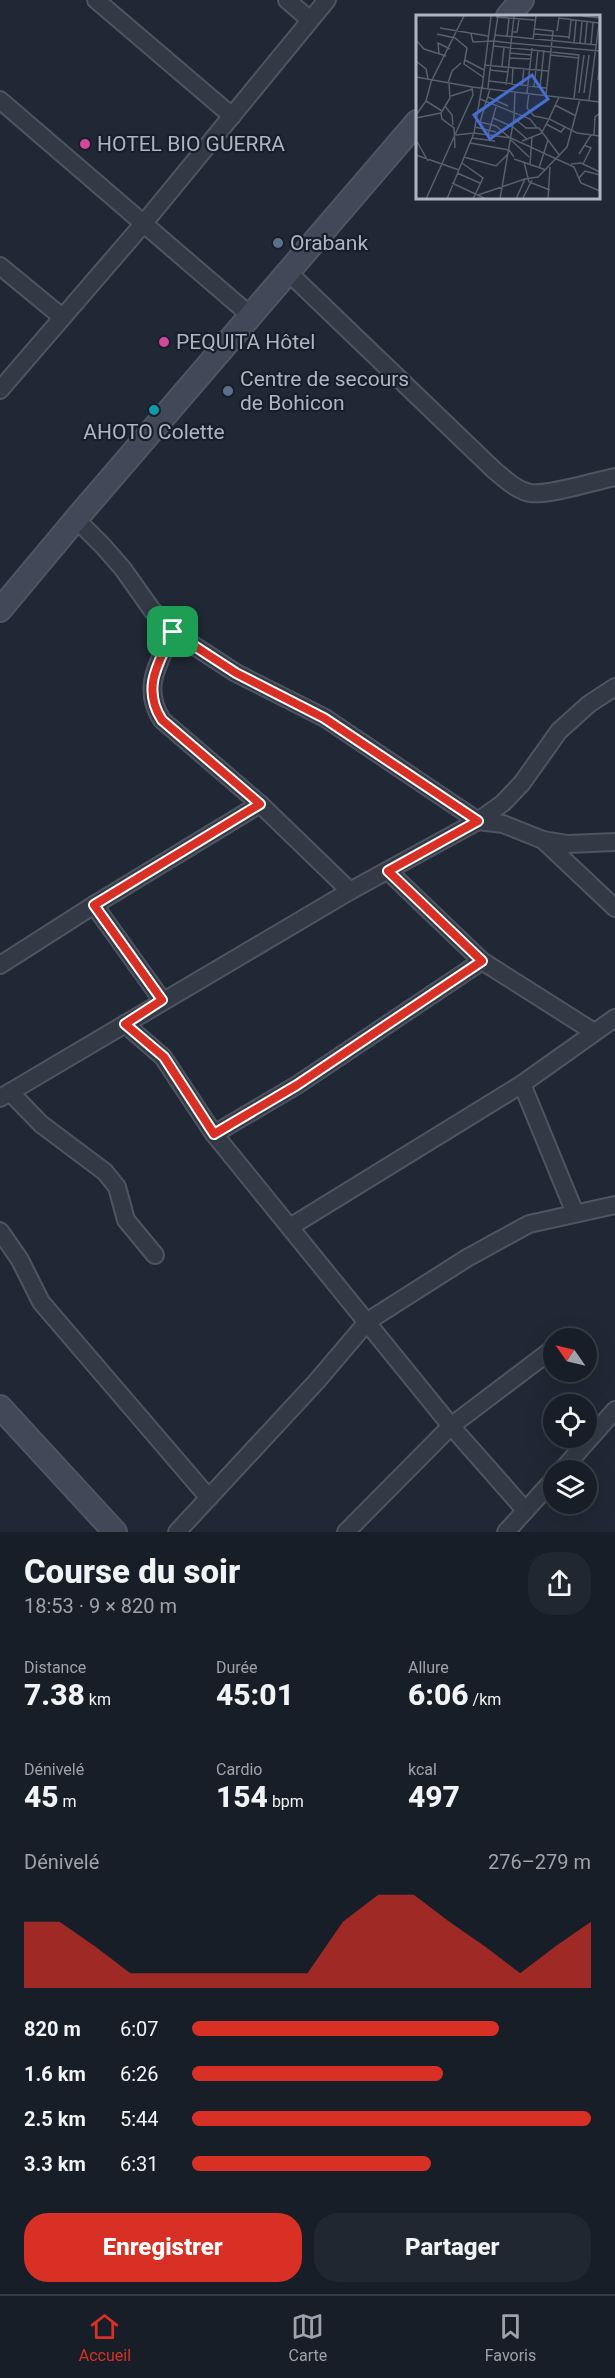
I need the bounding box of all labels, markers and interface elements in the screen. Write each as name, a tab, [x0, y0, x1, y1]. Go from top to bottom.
inset map	[416, 15, 600, 200]
place label: HOTEL BIO GUERRA	[97, 132, 285, 156]
marker: HOTEL BIO GUERRA	[78, 137, 92, 151]
place label: Orabank	[290, 231, 368, 255]
marker: Orabank	[271, 236, 285, 250]
place label: PEQUITA Hôtel	[176, 330, 315, 354]
marker: PEQUITA Hôtel	[157, 335, 171, 349]
place label: Centre de secours de Bohicon	[240, 367, 409, 415]
marker: Centre de secours de Bohicon	[221, 384, 235, 398]
marker: AHOTO Colette	[147, 403, 161, 417]
place label: AHOTO Colette	[83, 420, 225, 444]
pin	[147, 606, 198, 657]
icon: arrive	[156, 615, 189, 648]
north arrow	[543, 1328, 597, 1382]
map controls	[543, 1328, 597, 1514]
button: locate	[543, 1394, 597, 1448]
button: layers	[543, 1460, 597, 1514]
text: Course du soir	[24, 1552, 240, 1591]
button: share	[528, 1552, 591, 1615]
text: 18:53 · 9 × 820 m	[24, 1594, 177, 1618]
text: Distance	[24, 1658, 86, 1677]
text: Durée	[216, 1658, 258, 1677]
text: Allure	[408, 1658, 449, 1677]
text: 7.38	[24, 1677, 85, 1712]
text: 45:01	[216, 1677, 294, 1712]
text: 6:06	[408, 1677, 469, 1712]
text: km	[85, 1690, 111, 1709]
text: /km	[469, 1690, 501, 1709]
text: Dénivelé	[24, 1760, 84, 1779]
text: Cardio	[216, 1760, 262, 1779]
text: kcal	[408, 1760, 437, 1779]
text: 45	[24, 1779, 59, 1814]
text: 154	[216, 1779, 268, 1814]
text: 497	[408, 1779, 460, 1814]
text: m	[59, 1792, 77, 1811]
text: bpm	[268, 1792, 304, 1811]
text: Dénivelé	[24, 1850, 99, 1874]
text: 276–279 m	[488, 1850, 591, 1874]
text: 820 m	[24, 2017, 81, 2041]
text: 6:07	[120, 2017, 159, 2041]
text: 1.6 km	[24, 2062, 86, 2086]
text: 6:26	[120, 2062, 159, 2086]
text: 2.5 km	[24, 2107, 86, 2131]
text: 5:44	[120, 2107, 159, 2131]
text: 3.3 km	[24, 2152, 86, 2176]
text: 6:31	[120, 2152, 159, 2176]
button: Enregistrer	[24, 2213, 302, 2282]
button: Partager	[314, 2213, 591, 2282]
tab: Accueil	[79, 2310, 131, 2365]
tab: Carte	[289, 2310, 327, 2365]
tab: Favoris	[485, 2310, 536, 2365]

